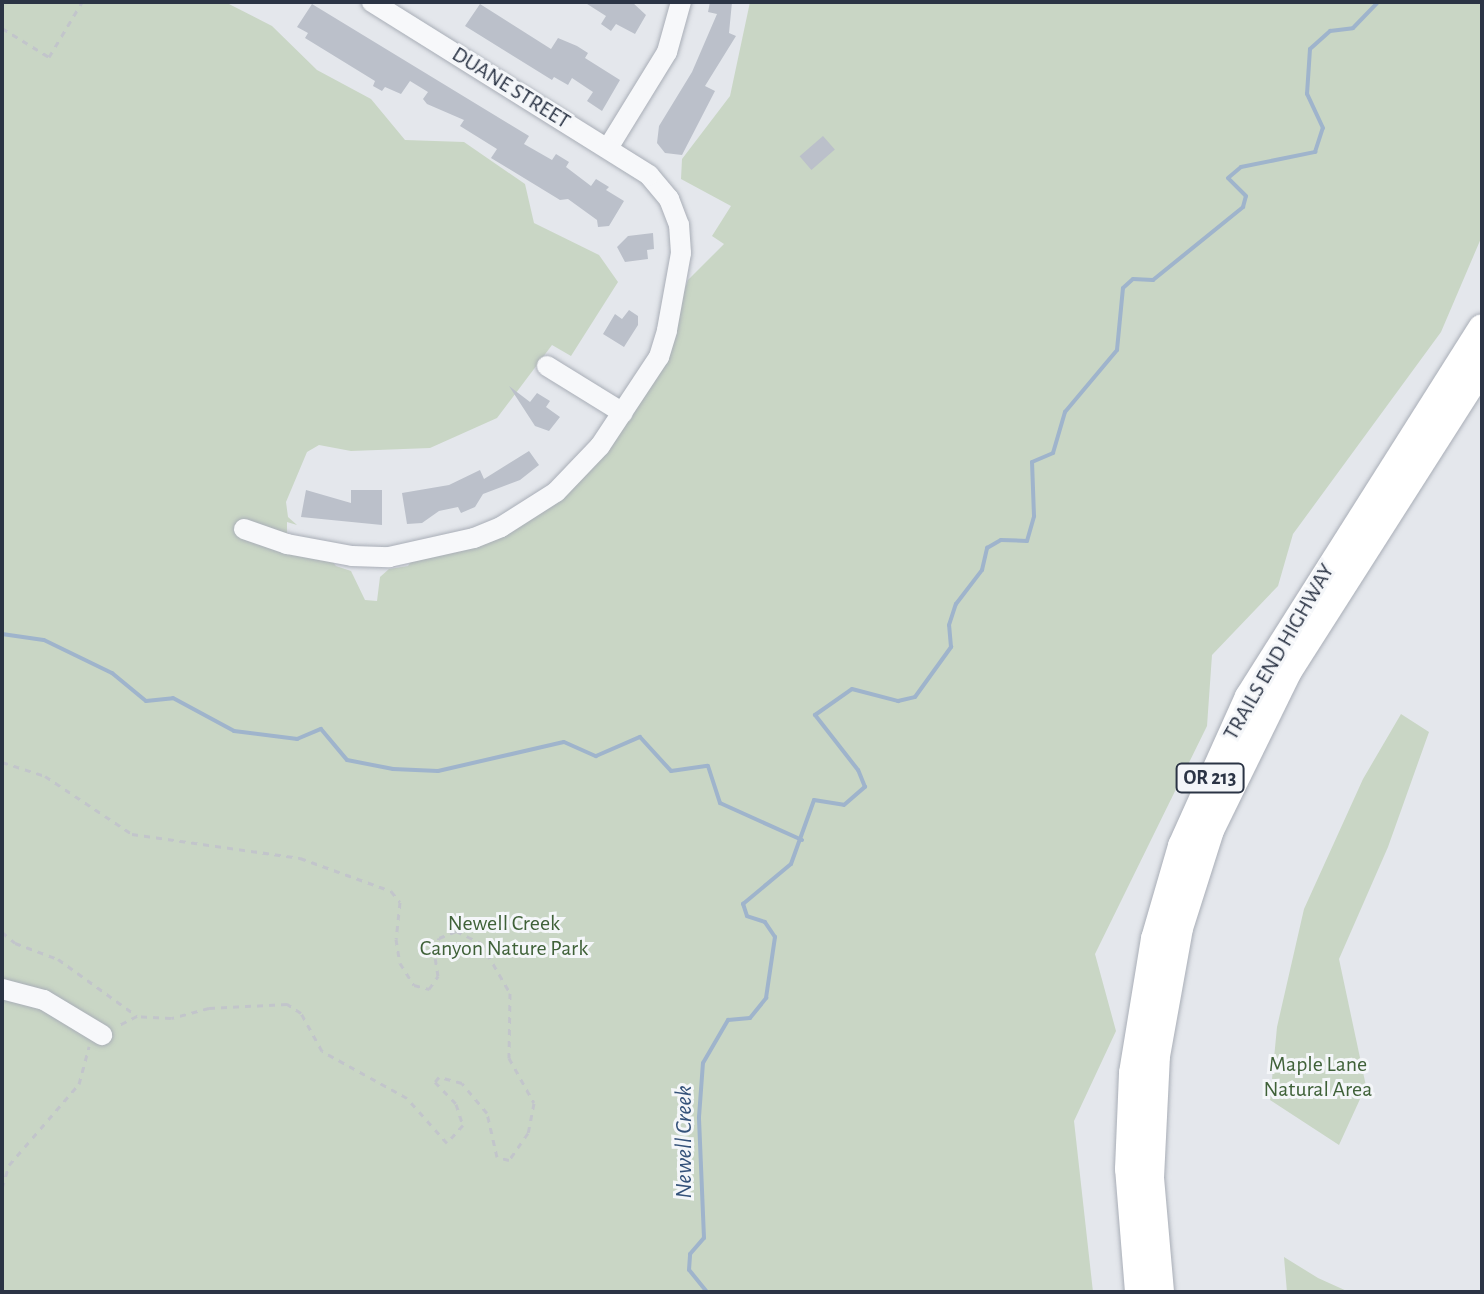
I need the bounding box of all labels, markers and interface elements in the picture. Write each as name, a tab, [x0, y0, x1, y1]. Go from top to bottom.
street label: DUANE STREET	[447, 41, 575, 135]
street label: TRAILS END HIGHWAY	[1218, 559, 1340, 745]
road number: OR 213	[1174, 762, 1246, 794]
park label: Newell Creek Canyon Nature Park	[420, 910, 588, 962]
park label: Maple Lane Natural Area	[1264, 1051, 1372, 1102]
water label: Newell Creek	[671, 1085, 699, 1199]

